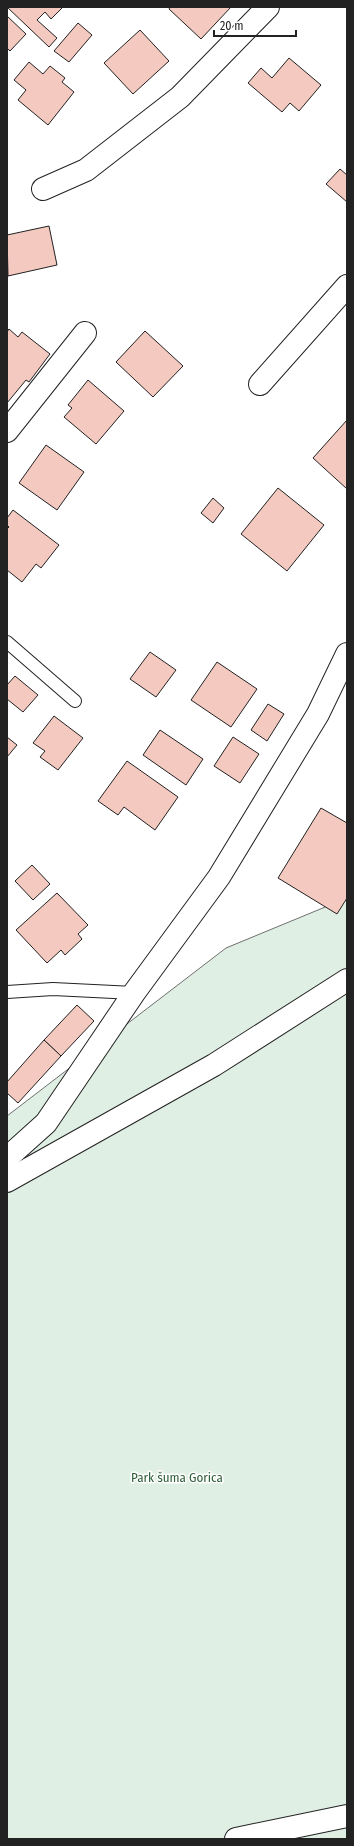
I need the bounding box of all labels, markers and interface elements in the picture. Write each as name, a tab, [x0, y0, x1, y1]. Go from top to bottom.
scale bar	[214, 12, 296, 38]
text: 20 m	[220, 19, 244, 33]
park label: Park šuma Gorica	[131, 1470, 223, 1485]

